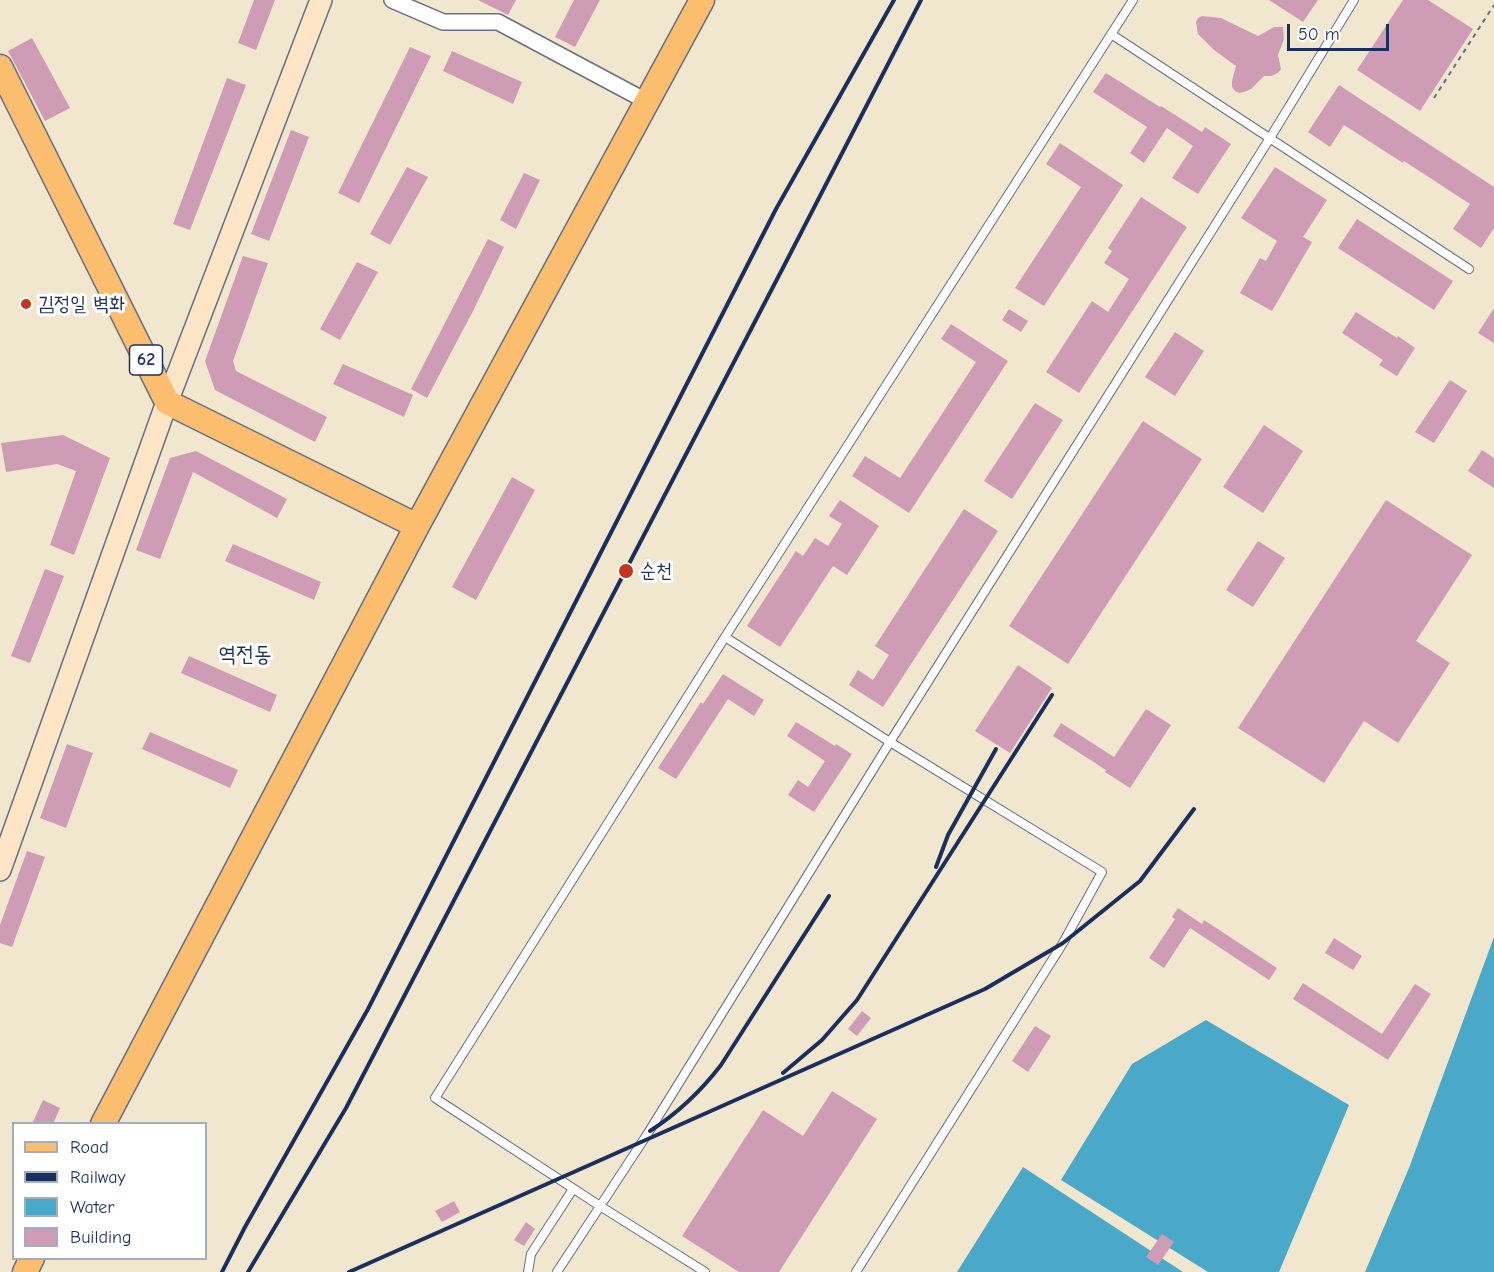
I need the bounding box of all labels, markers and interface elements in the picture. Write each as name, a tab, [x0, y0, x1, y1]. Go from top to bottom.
scale bar	[1290, 12, 1392, 50]
text: 50 m	[1298, 24, 1340, 45]
place label: 김정일 벽화	[38, 292, 125, 316]
marker: 김정일 벽화	[19, 297, 33, 311]
road number: 62	[130, 345, 162, 375]
place label: 순천	[640, 559, 672, 583]
marker: 순천	[617, 562, 635, 580]
district label: 역전동	[218, 642, 272, 668]
legend	[12, 1122, 207, 1260]
text: Road	[70, 1137, 109, 1158]
text: Railway	[70, 1167, 126, 1188]
text: Water	[70, 1197, 114, 1218]
text: Building	[70, 1227, 132, 1248]

